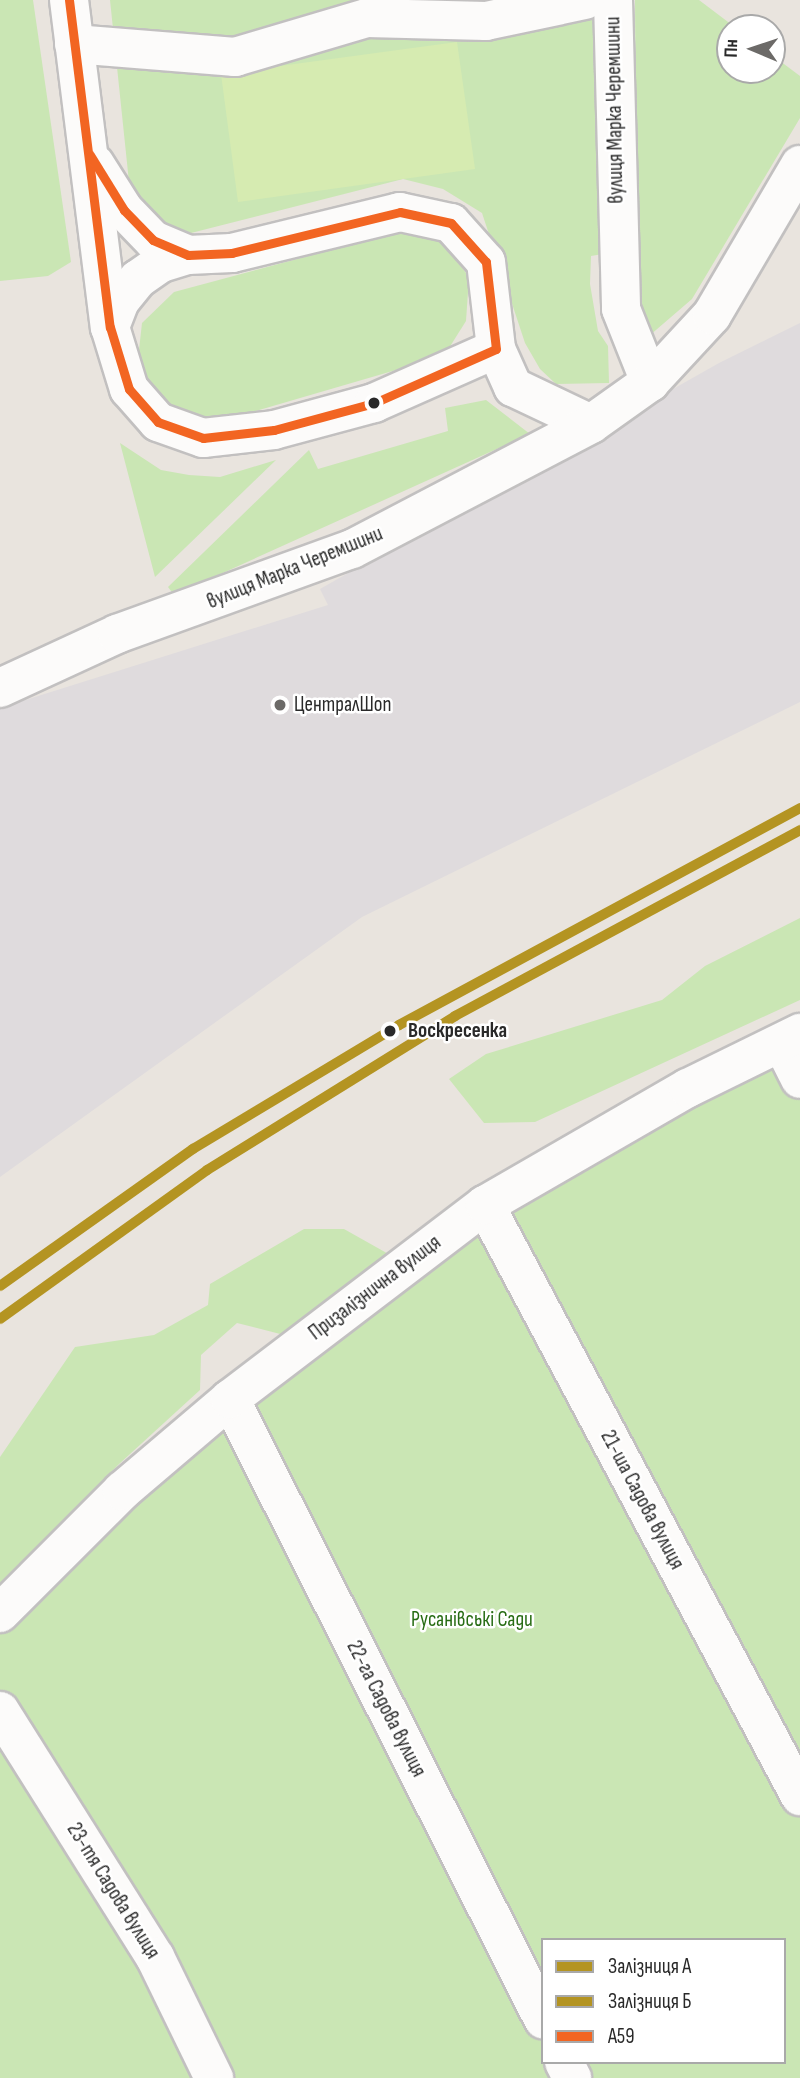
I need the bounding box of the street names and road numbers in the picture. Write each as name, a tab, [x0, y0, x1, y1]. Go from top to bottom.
street label: вулиця Марка Черемшини	[601, 16, 629, 204]
street label: вулиця Марка Черемшини	[203, 521, 387, 615]
street label: Призалізнична вулиця	[304, 1230, 446, 1346]
street label: 21-ша Садова вулиця	[595, 1426, 689, 1574]
street label: 22-га Садова вулиця	[341, 1637, 431, 1781]
street label: 23-тя Садова вулиця	[61, 1818, 165, 1964]

